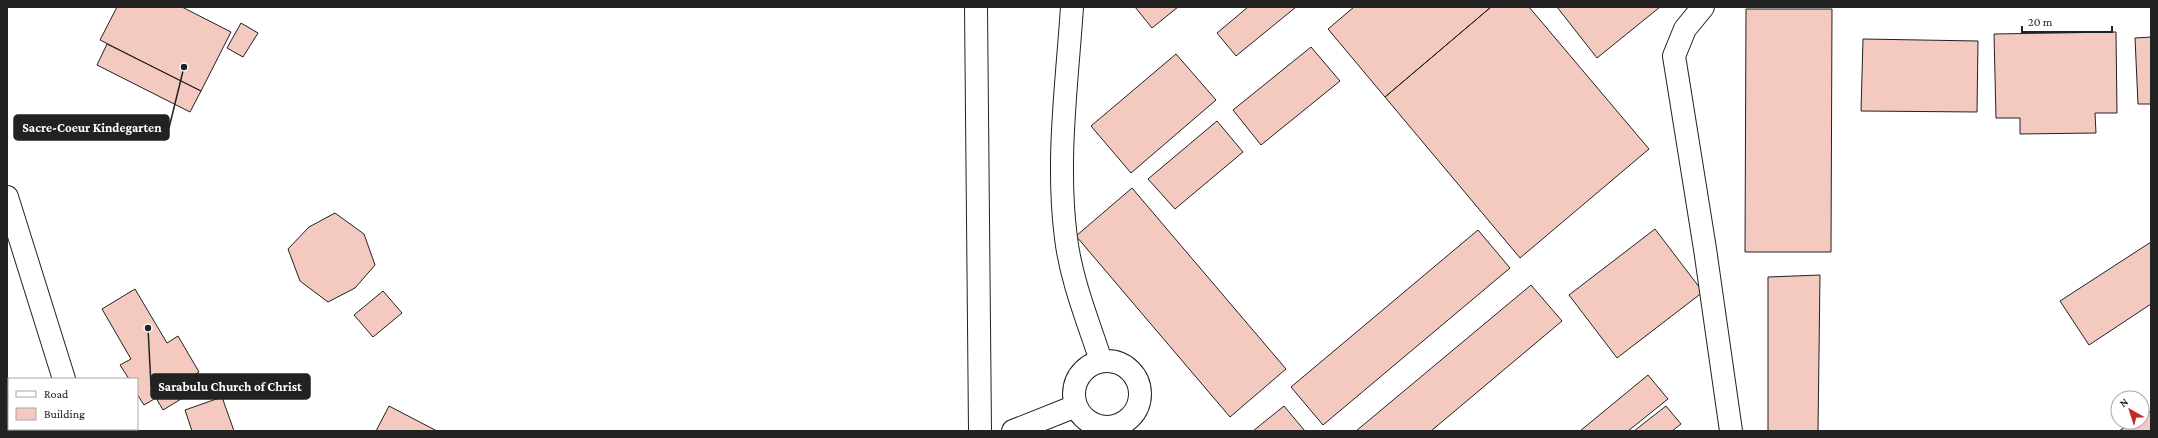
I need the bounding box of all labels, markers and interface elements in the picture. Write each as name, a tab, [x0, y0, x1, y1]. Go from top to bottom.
scale bar	[2022, 8, 2112, 34]
text: 20 m	[2028, 15, 2053, 29]
callout: Sacre-Coeur Kindegarten	[14, 115, 169, 140]
text: Sacre-Coeur Kindegarten	[22, 120, 162, 135]
callout: Sarabulu Church of Christ	[151, 374, 310, 399]
legend	[8, 378, 138, 430]
text: Sarabulu Church of Christ	[158, 379, 302, 394]
text: Road	[44, 387, 69, 401]
north arrow	[2110, 390, 2150, 430]
text: N	[2117, 395, 2131, 409]
text: Building	[44, 407, 85, 421]

